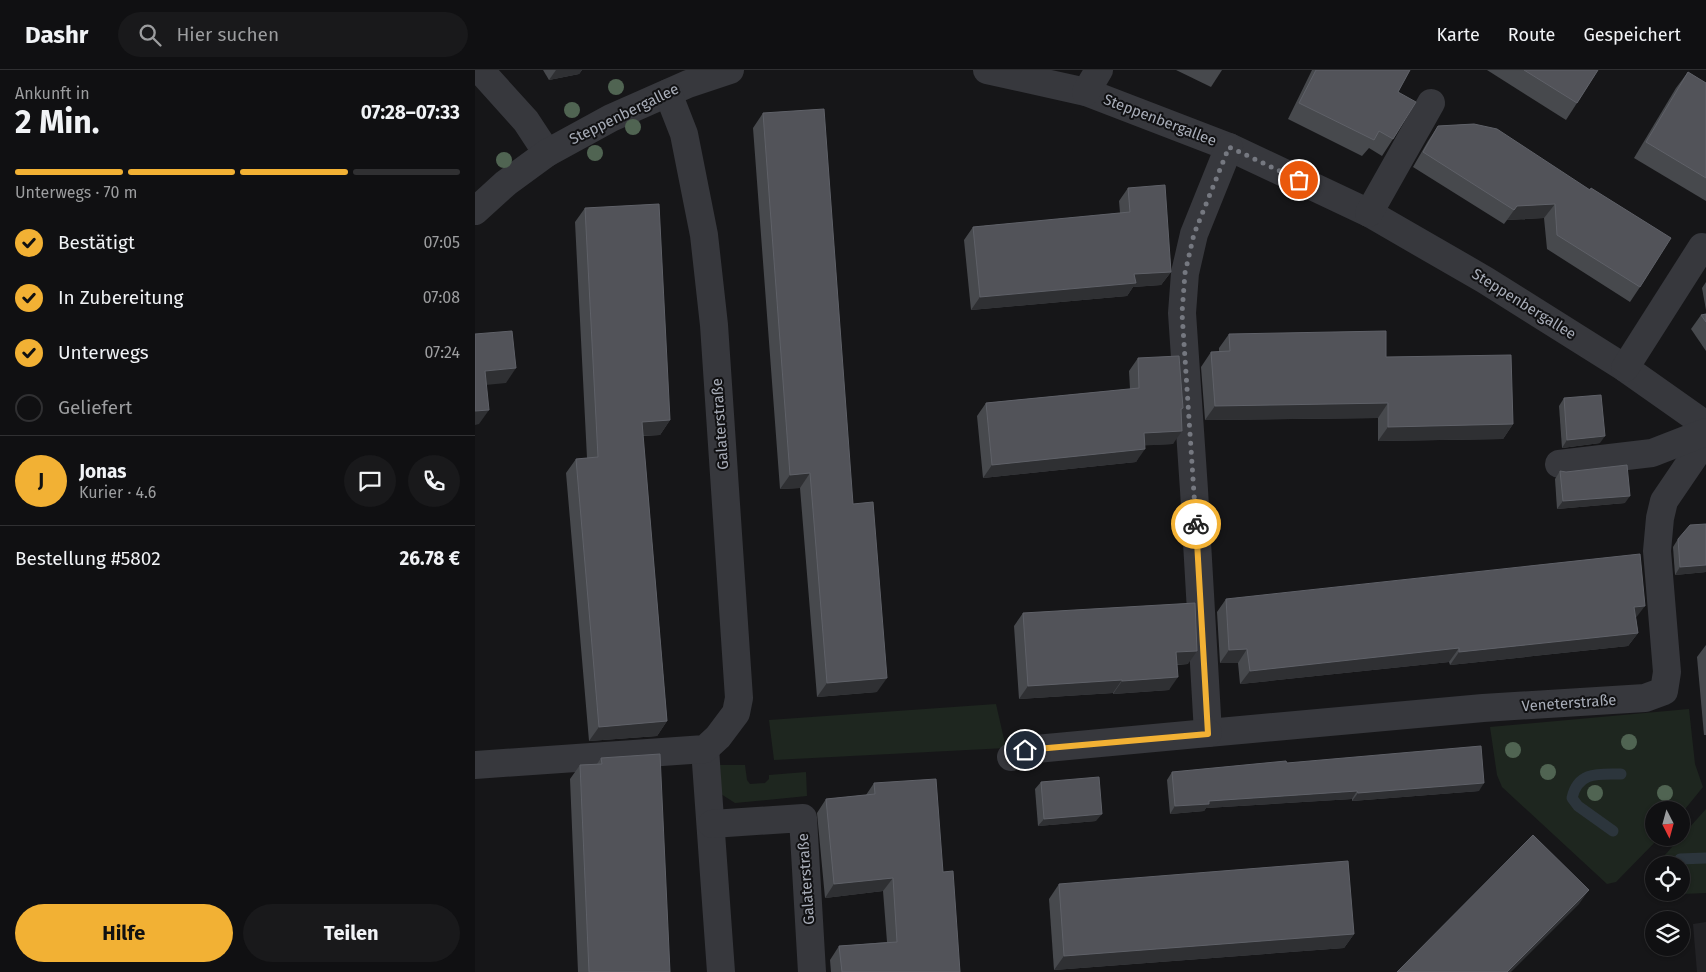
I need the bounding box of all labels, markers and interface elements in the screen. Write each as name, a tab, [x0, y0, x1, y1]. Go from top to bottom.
search box	[118, 12, 468, 57]
text: Dashr	[25, 21, 88, 49]
icon: search	[136, 21, 164, 49]
text: Hier suchen	[176, 23, 279, 46]
text: Karte	[1437, 24, 1480, 46]
text: Route	[1508, 24, 1555, 46]
text: Gespeichert	[1583, 24, 1681, 46]
street label: Steppenbergallee	[566, 80, 682, 148]
text: Ankunft in	[15, 84, 90, 103]
street label: Steppenbergallee	[1101, 90, 1219, 150]
text: 07:28–07:33	[361, 101, 460, 124]
text: 2 Min.	[15, 103, 99, 141]
pin	[1278, 159, 1320, 201]
icon: bag	[1285, 166, 1313, 194]
text: Unterwegs · 70 m	[15, 183, 137, 202]
icon: check	[15, 229, 43, 257]
text: Bestätigt	[58, 231, 135, 254]
text: 07:05	[424, 233, 460, 252]
street label: Steppenbergallee	[1469, 265, 1579, 343]
icon: check	[15, 284, 43, 312]
text: In Zubereitung	[58, 286, 183, 309]
text: 07:08	[423, 288, 460, 307]
icon: check	[15, 339, 43, 367]
text: Unterwegs	[58, 341, 149, 364]
text: 07:24	[424, 343, 460, 362]
street label: Galaterstraße	[708, 378, 732, 470]
text: Geliefert	[58, 396, 132, 419]
button: chat	[344, 455, 396, 507]
button: phone	[408, 455, 460, 507]
text: Jonas	[79, 460, 126, 483]
text: J	[38, 469, 44, 492]
text: Kurier · 4.6	[79, 483, 156, 502]
courier	[1171, 499, 1221, 549]
icon: bike	[1182, 510, 1210, 538]
text: Bestellung #5802	[15, 547, 161, 570]
text: 26.78 €	[400, 547, 460, 570]
street label: Veneterstraße	[1521, 691, 1617, 715]
pin	[1004, 729, 1046, 771]
icon: home	[1011, 736, 1039, 764]
north arrow	[1645, 801, 1690, 846]
map controls	[1645, 801, 1690, 956]
street label: Galaterstraße	[794, 833, 818, 925]
button: locate	[1645, 856, 1690, 901]
button: Hilfe	[15, 904, 233, 962]
button: Teilen	[243, 904, 460, 962]
button: layers	[1645, 911, 1690, 956]

